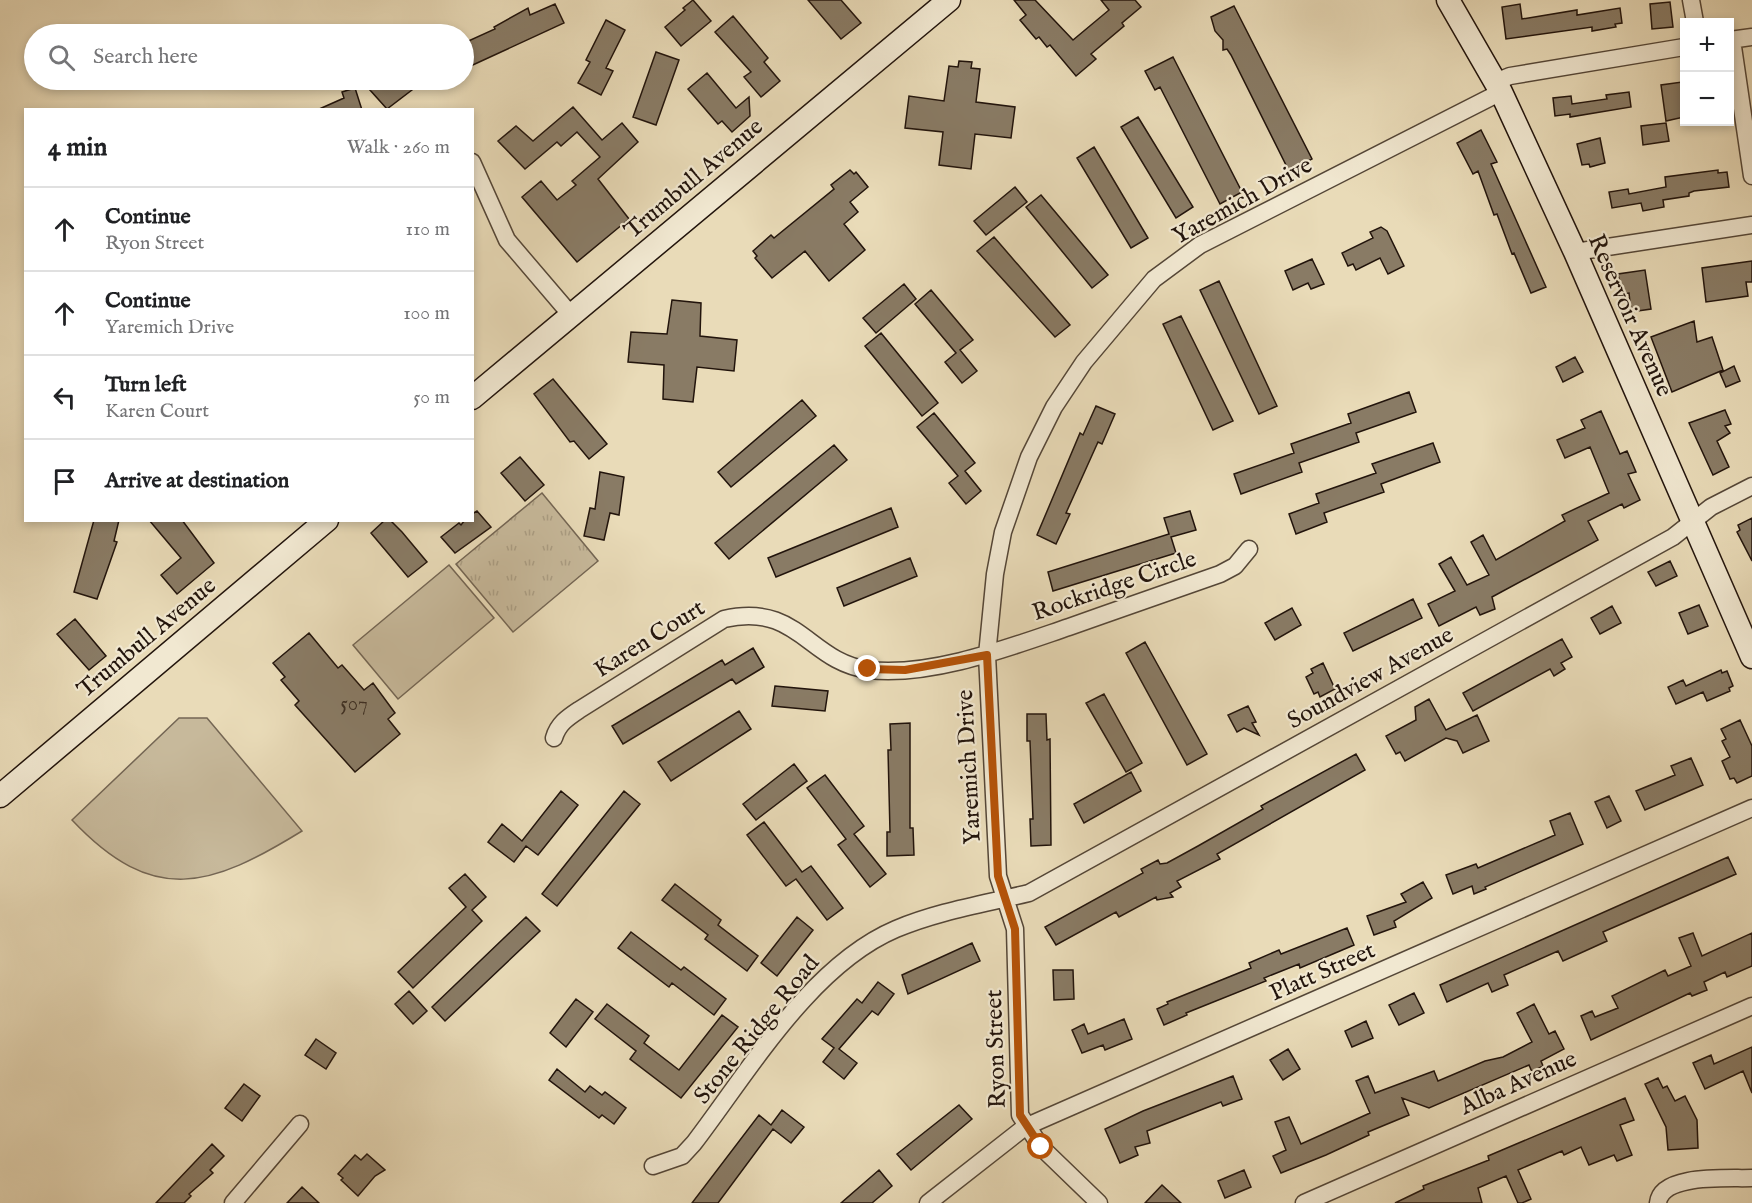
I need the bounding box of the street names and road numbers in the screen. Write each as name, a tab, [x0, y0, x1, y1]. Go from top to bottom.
street label: Trumbull Avenue	[618, 112, 770, 246]
street label: Yaremich Drive	[1167, 150, 1318, 252]
street label: Reservoir Avenue	[1580, 230, 1679, 402]
street label: Rockridge Circle	[1028, 544, 1201, 629]
street label: Trumbull Avenue	[71, 571, 223, 705]
street label: Karen Court	[589, 593, 711, 686]
street label: Soundview Avenue	[1282, 620, 1459, 737]
street label: Yaremich Drive	[950, 689, 989, 845]
street label: Platt Street	[1265, 935, 1380, 1009]
street label: Stone Ridge Road	[687, 949, 827, 1111]
street label: Ryon Street	[979, 989, 1014, 1109]
street label: Alba Avenue	[1454, 1044, 1582, 1123]

